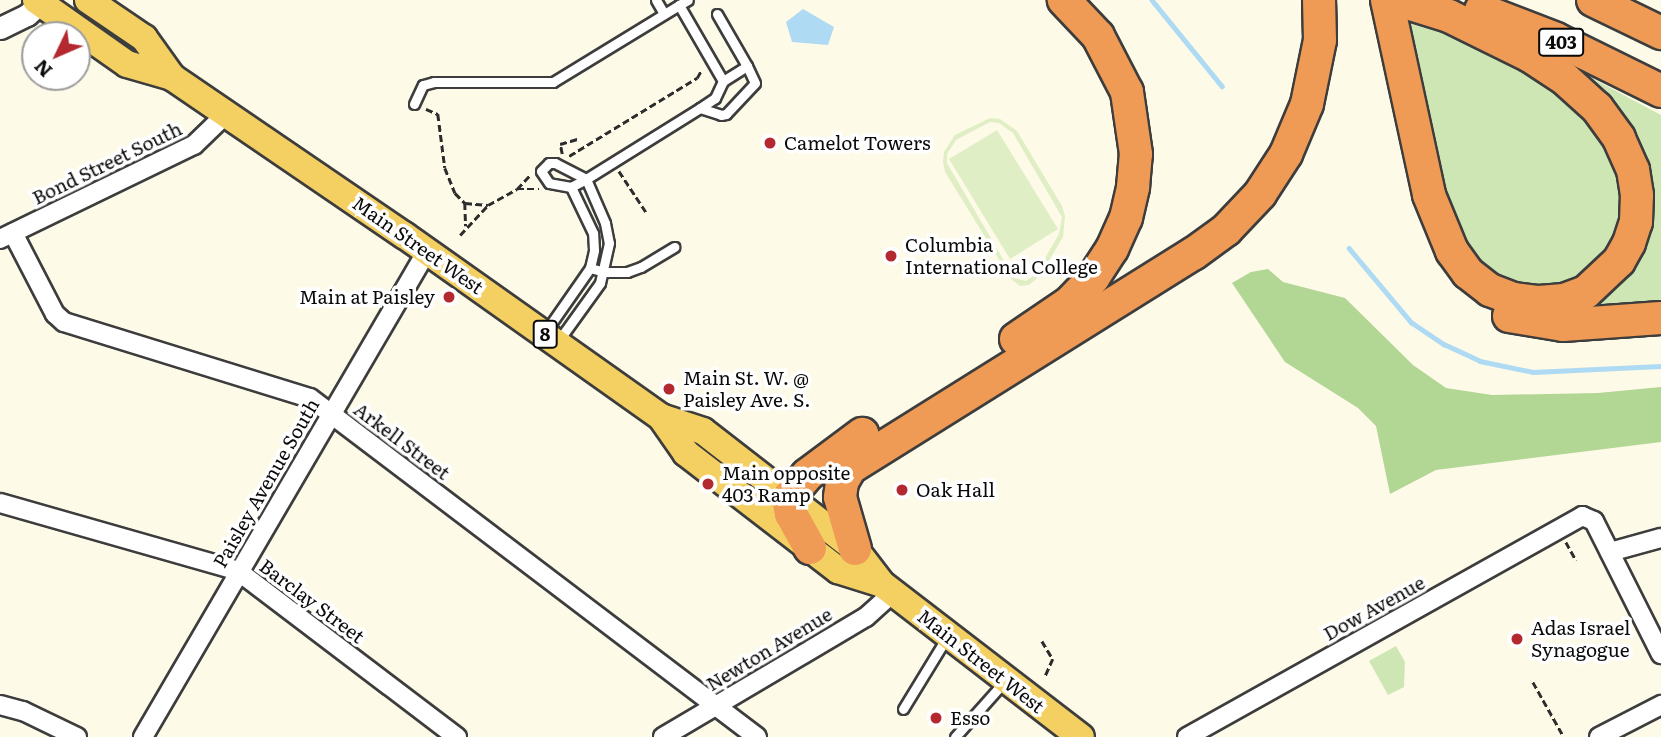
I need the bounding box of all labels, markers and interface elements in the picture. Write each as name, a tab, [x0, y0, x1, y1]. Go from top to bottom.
north arrow	[21, 21, 91, 91]
road number: 403	[1536, 28, 1586, 56]
text: N	[27, 54, 58, 85]
street label: Bond Street South	[28, 117, 186, 209]
place label: Camelot Towers	[784, 132, 930, 154]
marker: Camelot Towers	[762, 135, 778, 151]
street label: Main Street West	[348, 191, 488, 299]
place label: Columbia International College	[905, 234, 1098, 278]
marker: Columbia International College	[883, 248, 899, 264]
place label: Main at Paisley	[299, 286, 435, 308]
marker: Main at Paisley	[441, 289, 457, 305]
road number: 8	[531, 320, 559, 348]
place label: Main St. W. @ Paisley Ave. S.	[683, 367, 811, 411]
marker: Main St. W. @ Paisley Ave. S.	[661, 381, 677, 397]
street label: Paisley Avenue South	[208, 394, 324, 572]
street label: Arkell Street	[350, 398, 454, 484]
place label: Main opposite 403 Ramp	[722, 462, 850, 506]
marker: Main opposite 403 Ramp	[700, 476, 716, 492]
place label: Oak Hall	[916, 479, 995, 501]
marker: Oak Hall	[894, 482, 910, 498]
street label: Barclay Street	[255, 554, 369, 648]
street label: Dow Avenue	[1319, 571, 1429, 645]
street label: Newton Avenue	[702, 603, 836, 695]
street label: Main Street West	[913, 604, 1049, 718]
place label: Adas Israel Synagogue	[1531, 617, 1630, 661]
marker: Adas Israel Synagogue	[1509, 631, 1525, 647]
place label: Esso	[950, 707, 990, 729]
marker: Esso	[928, 710, 944, 726]

